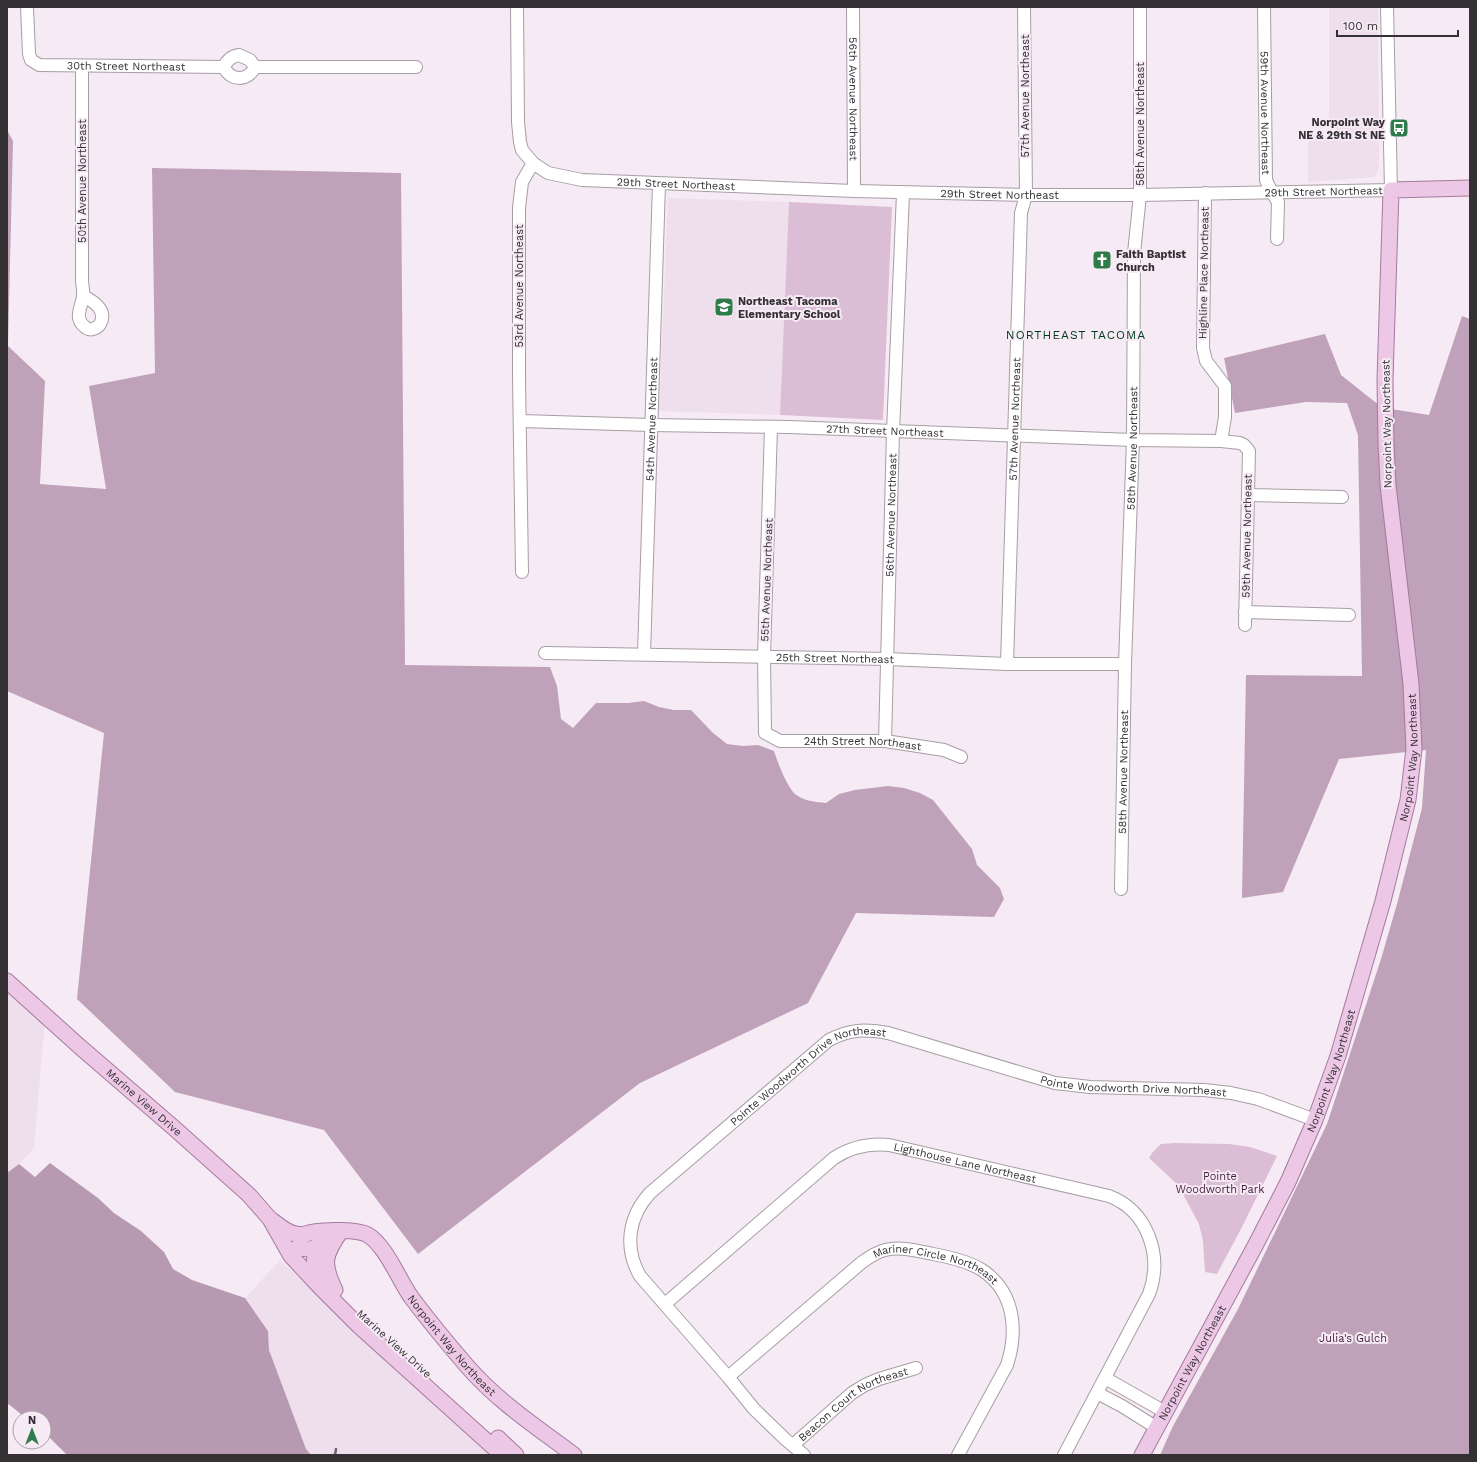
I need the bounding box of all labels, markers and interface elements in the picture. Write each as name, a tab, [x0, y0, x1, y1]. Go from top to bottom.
scale bar	[1337, 12, 1458, 38]
text: 100 m	[1343, 19, 1378, 33]
street label: 57th Avenue Northeast	[1019, 34, 1032, 158]
street label: 56th Avenue Northeast	[847, 37, 860, 161]
street label: 59th Avenue Northeast	[1258, 51, 1272, 175]
street label: 30th Street Northeast	[67, 59, 186, 73]
street label: 58th Avenue Northeast	[1134, 62, 1147, 186]
place label: Norpoint Way NE & 29th St NE	[1298, 116, 1386, 142]
bus stop icon: Norpoint Way NE & 29th St NE	[1388, 117, 1410, 139]
street label: 50th Avenue Northeast	[76, 119, 89, 243]
street label: 29th Street Northeast	[616, 175, 736, 193]
street label: 29th Street Northeast	[1264, 184, 1383, 199]
street label: 29th Street Northeast	[940, 187, 1059, 202]
street label: Highline Place Northeast	[1196, 206, 1212, 339]
street label: 53rd Avenue Northeast	[513, 224, 526, 348]
place label: Faith Baptist Church	[1116, 248, 1186, 274]
church icon: Faith Baptist Church	[1091, 249, 1113, 271]
place label: Northeast Tacoma Elementary School	[738, 295, 841, 321]
school or university icon: Northeast Tacoma Elementary School	[713, 296, 735, 318]
district label: NORTHEAST TACOMA	[1006, 328, 1146, 342]
street label: 54th Avenue Northeast	[643, 357, 660, 481]
street label: 57th Avenue Northeast	[1006, 357, 1023, 481]
street label: Norpoint Way Northeast	[1379, 359, 1395, 488]
street label: 58th Avenue Northeast	[1124, 386, 1140, 510]
street label: 27th Street Northeast	[826, 422, 944, 439]
street label: 56th Avenue Northeast	[883, 453, 899, 577]
street label: 59th Avenue Northeast	[1239, 474, 1255, 598]
street label: 55th Avenue Northeast	[758, 518, 776, 642]
street label: 25th Street Northeast	[776, 651, 895, 666]
street label: Norpoint Way Northeast	[1396, 693, 1421, 823]
street label: 58th Avenue Northeast	[1115, 710, 1131, 834]
street label: 24th Street Northeast	[804, 734, 923, 753]
street label: Norpoint Way Northeast	[1304, 1008, 1358, 1134]
street label: Pointe Woodworth Drive Northeast	[727, 1024, 888, 1128]
street label: Marine View Drive	[104, 1066, 185, 1139]
street label: Pointe Woodworth Drive Northeast	[1039, 1072, 1228, 1099]
street label: Lighthouse Lane Northeast	[893, 1140, 1038, 1186]
park label: Pointe Woodworth Park	[1176, 1170, 1264, 1196]
street label: Mariner Circle Northeast	[871, 1242, 1001, 1287]
street label: Norpoint Way Northeast	[405, 1292, 499, 1399]
street label: Norpoint Way Northeast	[1156, 1303, 1228, 1422]
street label: Marine View Drive	[354, 1307, 434, 1381]
park label: Julia's Gulch	[1319, 1332, 1387, 1345]
street label: Beacon Court Northeast	[796, 1364, 910, 1444]
north arrow	[12, 1410, 52, 1450]
text: N	[28, 1414, 36, 1427]

